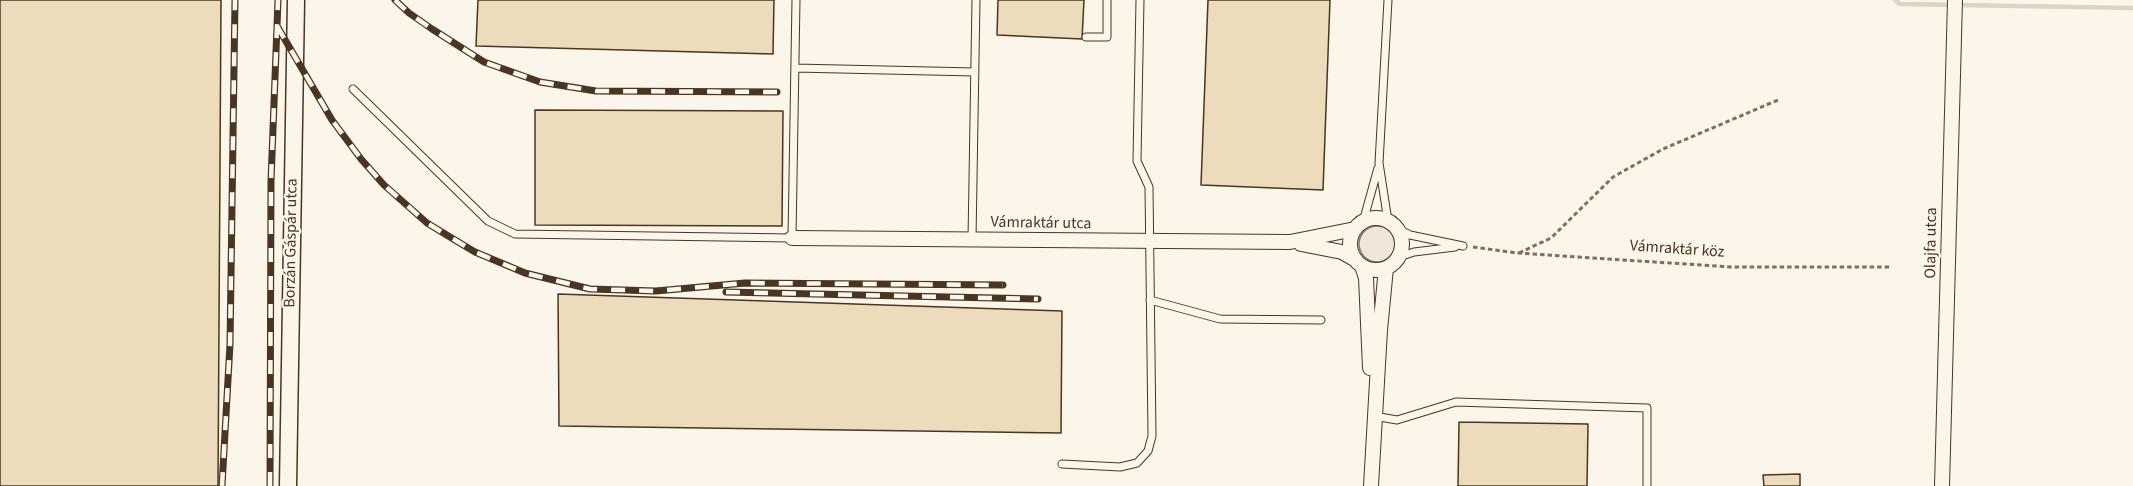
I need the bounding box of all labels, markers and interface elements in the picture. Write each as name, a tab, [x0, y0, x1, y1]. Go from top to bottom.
street label: Borzán Gáspár utca	[281, 178, 303, 308]
street label: Olajfa utca	[1922, 207, 1942, 279]
street label: Vámraktár utca	[990, 214, 1092, 234]
street label: Vámraktár köz	[1629, 237, 1725, 263]

